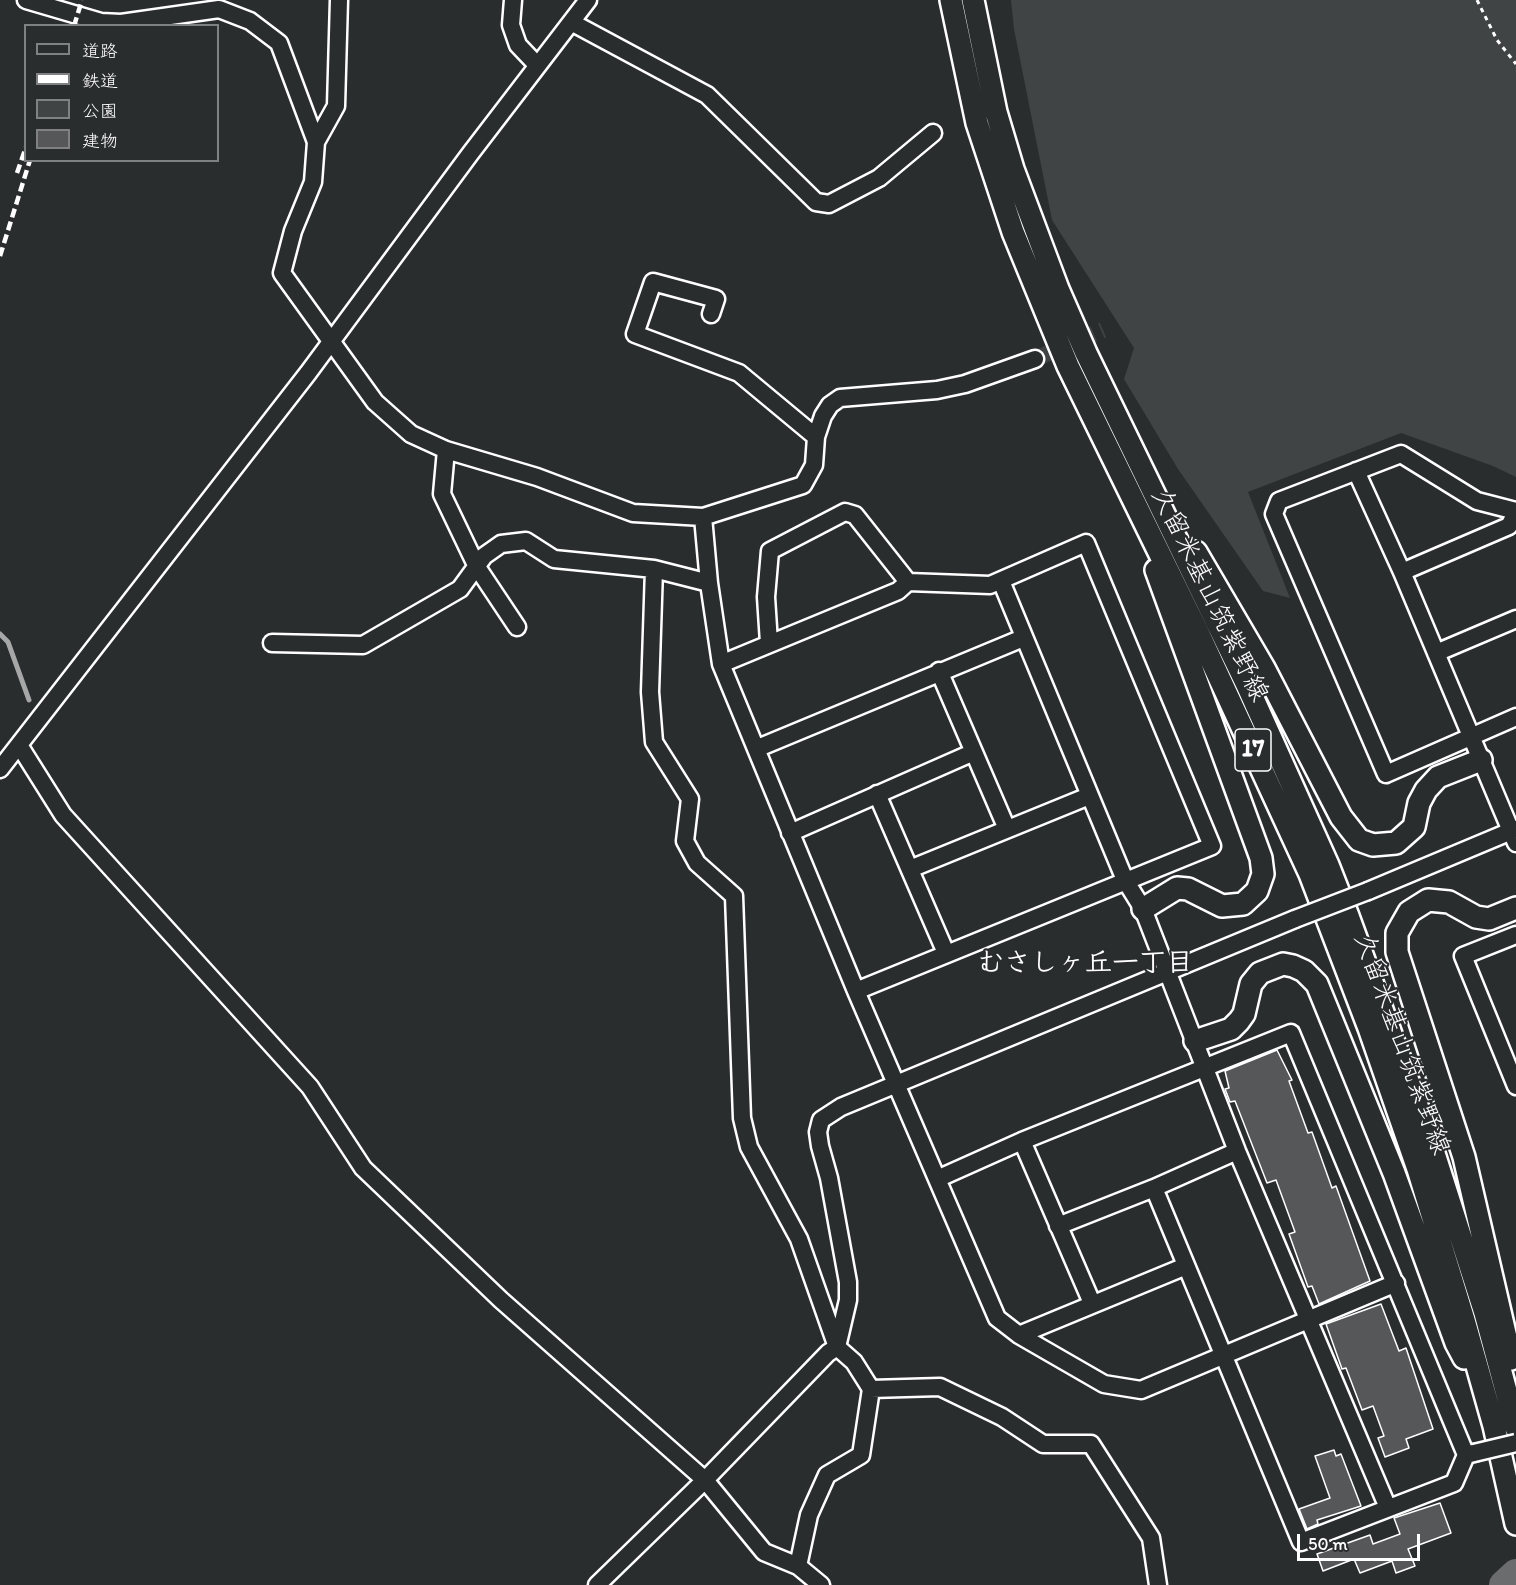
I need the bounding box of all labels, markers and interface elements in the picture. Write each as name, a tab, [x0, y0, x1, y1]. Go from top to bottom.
legend	[24, 24, 219, 162]
text: 道路	[82, 40, 118, 62]
text: 鉄道	[82, 70, 118, 92]
text: 公園	[82, 100, 118, 122]
text: 建物	[82, 130, 118, 152]
street label: 久留米基山筑紫野線	[1144, 483, 1274, 707]
road number: 17	[1235, 729, 1271, 771]
street label: 久留米基山筑紫野線	[1346, 929, 1456, 1159]
district label: むさしヶ丘一丁目	[977, 948, 1193, 980]
scale bar	[1300, 1522, 1423, 1560]
text: 50 m	[1308, 1533, 1348, 1555]

